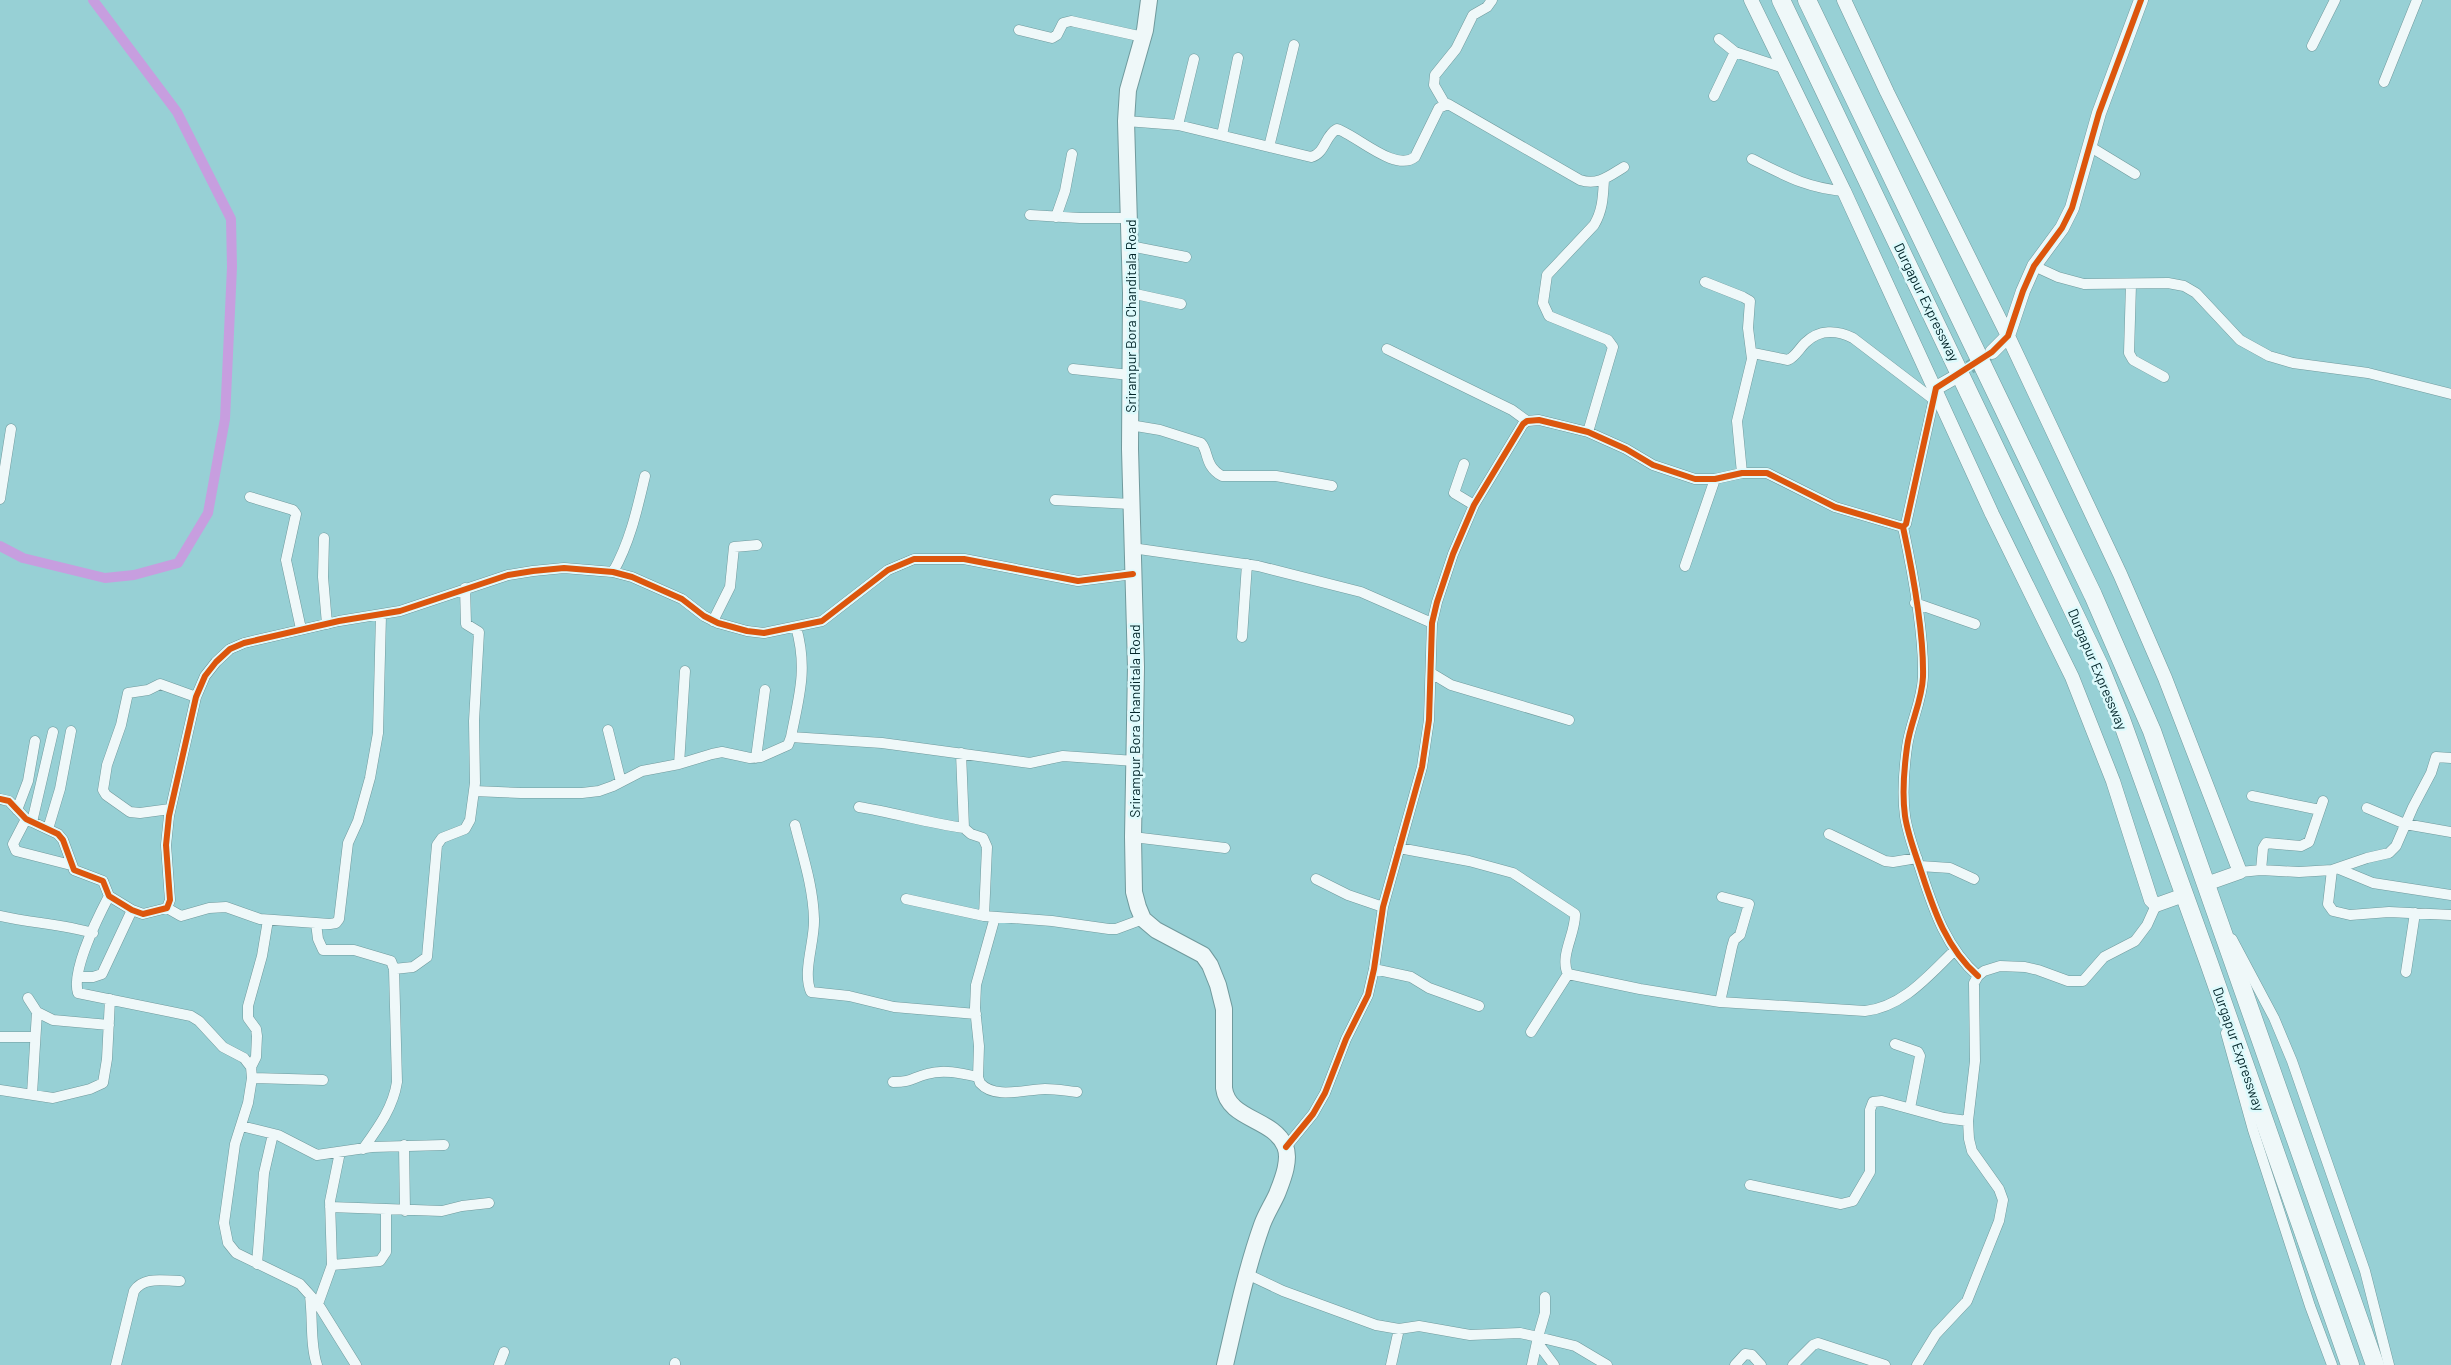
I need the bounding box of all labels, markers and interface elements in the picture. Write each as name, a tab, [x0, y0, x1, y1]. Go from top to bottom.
street label: Srirampur Bora Chanditala Road	[1122, 219, 1139, 413]
street label: Durgapur Expressway	[1891, 240, 1963, 365]
street label: Durgapur Expressway	[2065, 606, 2131, 733]
street label: Srirampur Bora Chanditala Road	[1126, 624, 1143, 818]
street label: Durgapur Expressway	[2210, 985, 2268, 1114]

